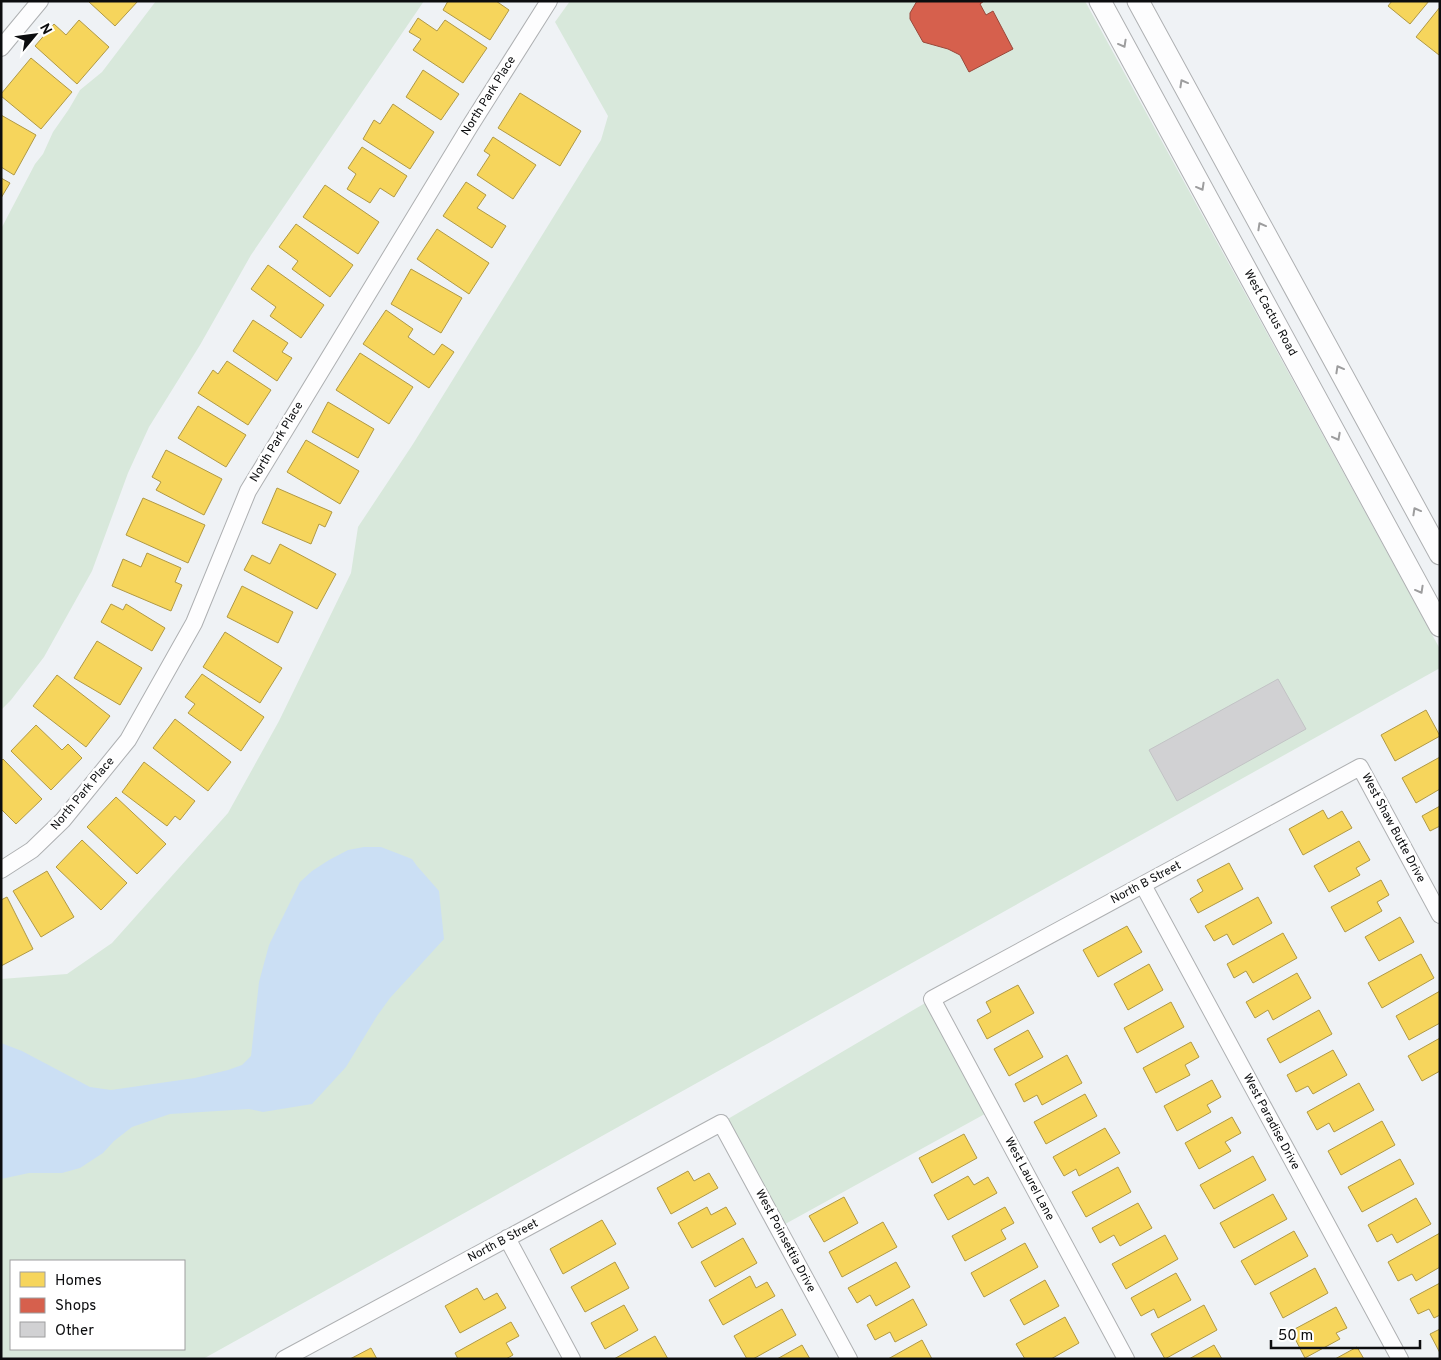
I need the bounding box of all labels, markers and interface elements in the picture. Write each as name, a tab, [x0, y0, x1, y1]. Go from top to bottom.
north arrow	[10, 10, 60, 60]
text: N	[35, 21, 55, 38]
one-way arrow	[1117, 39, 1127, 48]
street label: North Park Place	[458, 53, 520, 139]
one-way arrow	[1179, 80, 1189, 89]
one-way arrow	[1195, 181, 1205, 190]
one-way arrow	[1257, 222, 1267, 231]
street label: West Cactus Road	[1240, 267, 1300, 359]
one-way arrow	[1335, 365, 1345, 374]
street label: North Park Place	[247, 399, 307, 485]
one-way arrow	[1331, 432, 1341, 441]
one-way arrow	[1413, 507, 1423, 516]
one-way arrow	[1414, 584, 1424, 593]
street label: North Park Place	[48, 754, 118, 834]
street label: West Shaw Butte Drive	[1357, 770, 1429, 886]
street label: North B Street	[1108, 858, 1184, 908]
street label: West Paradise Drive	[1239, 1071, 1303, 1173]
street label: West Laurel Lane	[1000, 1135, 1058, 1223]
street label: West Poinsettia Drive	[751, 1187, 819, 1295]
street label: North B Street	[465, 1216, 541, 1266]
legend	[10, 1260, 185, 1350]
text: Homes	[55, 1272, 102, 1291]
text: Shops	[55, 1297, 96, 1316]
scale bar	[1271, 1318, 1420, 1350]
text: Other	[55, 1322, 94, 1341]
text: 50 m	[1278, 1327, 1313, 1346]

